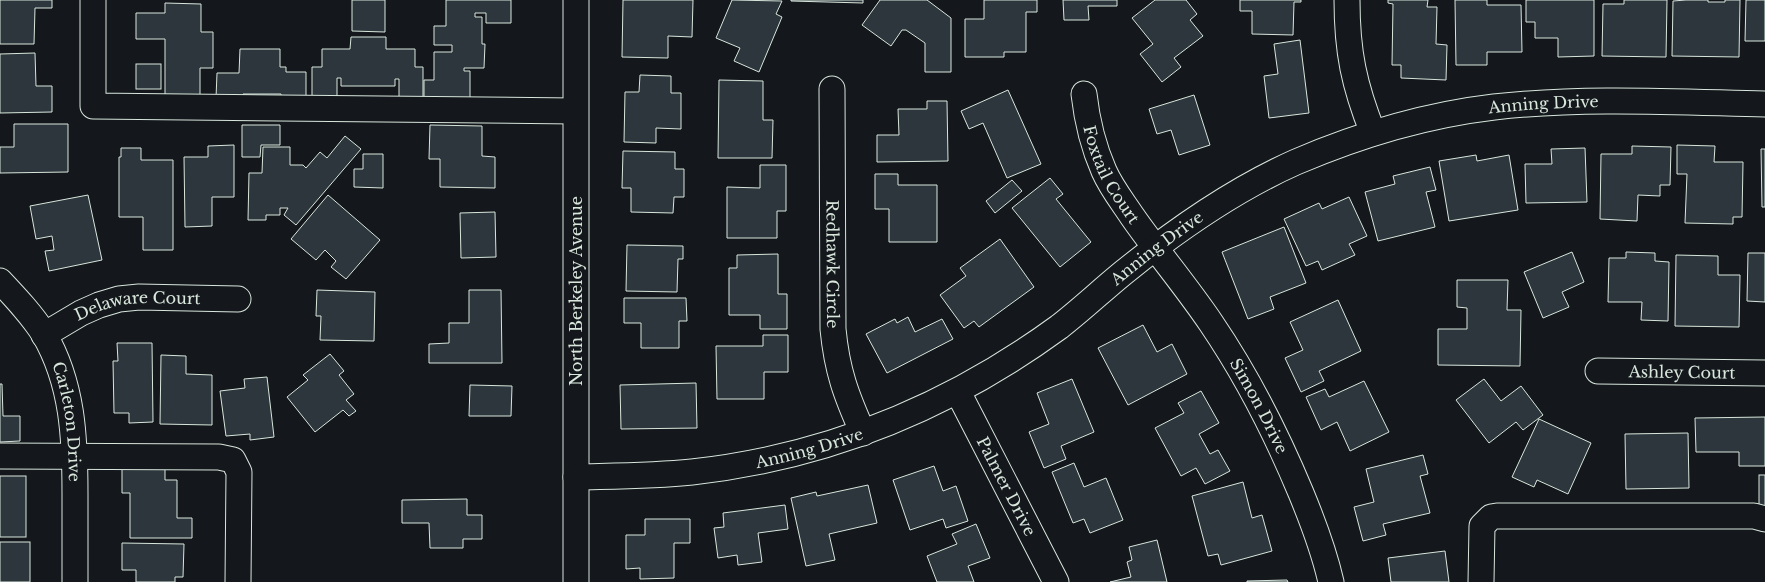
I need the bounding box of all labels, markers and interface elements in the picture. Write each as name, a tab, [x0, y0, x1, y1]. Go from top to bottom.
street label: Anning Drive	[1486, 91, 1599, 118]
street label: Foxtail Court	[1079, 123, 1144, 227]
street label: North Berkeley Avenue	[566, 196, 586, 386]
street label: Redhawk Circle	[822, 200, 843, 328]
street label: Anning Drive	[1105, 207, 1207, 290]
street label: Delaware Court	[71, 287, 201, 325]
street label: Simon Drive	[1226, 355, 1292, 457]
street label: Carleton Drive	[48, 359, 85, 482]
street label: Ashley Court	[1627, 361, 1736, 383]
street label: Anning Drive	[753, 423, 866, 472]
street label: Palmer Drive	[973, 433, 1040, 539]

